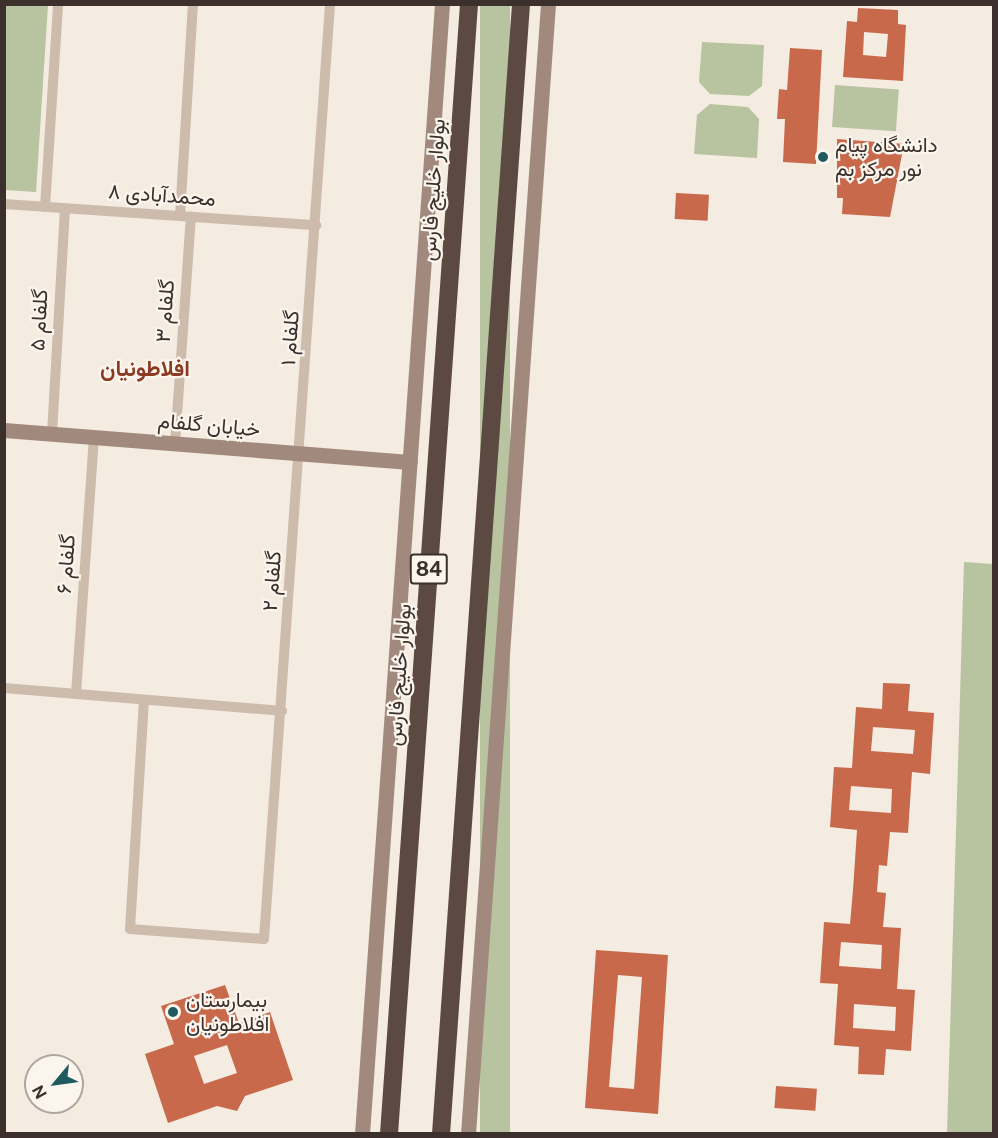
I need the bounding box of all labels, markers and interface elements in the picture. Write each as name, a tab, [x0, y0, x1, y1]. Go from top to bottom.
street label: بولوار خلیج فارس	[415, 118, 451, 262]
place label: دانشگاه پیام نور مرکز بم	[835, 132, 938, 182]
marker: دانشگاه پیام نور مرکز بم	[816, 150, 830, 164]
street label: محمدآبادی ۸	[107, 179, 217, 211]
street label: گلفام ۳	[150, 279, 180, 343]
street label: گلفام ۵	[25, 288, 53, 352]
street label: گلفام ۱	[275, 309, 305, 367]
district label: افلاطونیان	[100, 356, 190, 382]
street label: خیابان گلفام	[157, 408, 261, 442]
street label: گلفام ۶	[51, 533, 81, 595]
street label: گلفام ۲	[257, 550, 287, 612]
road number: 84	[410, 552, 448, 586]
street label: بولوار خلیج فارس	[381, 603, 417, 747]
place label: بیمارستان افلاطونیان	[186, 987, 269, 1037]
marker: بیمارستان افلاطونیان	[164, 1003, 182, 1021]
north arrow	[24, 1054, 84, 1114]
text: N	[28, 1082, 51, 1102]

